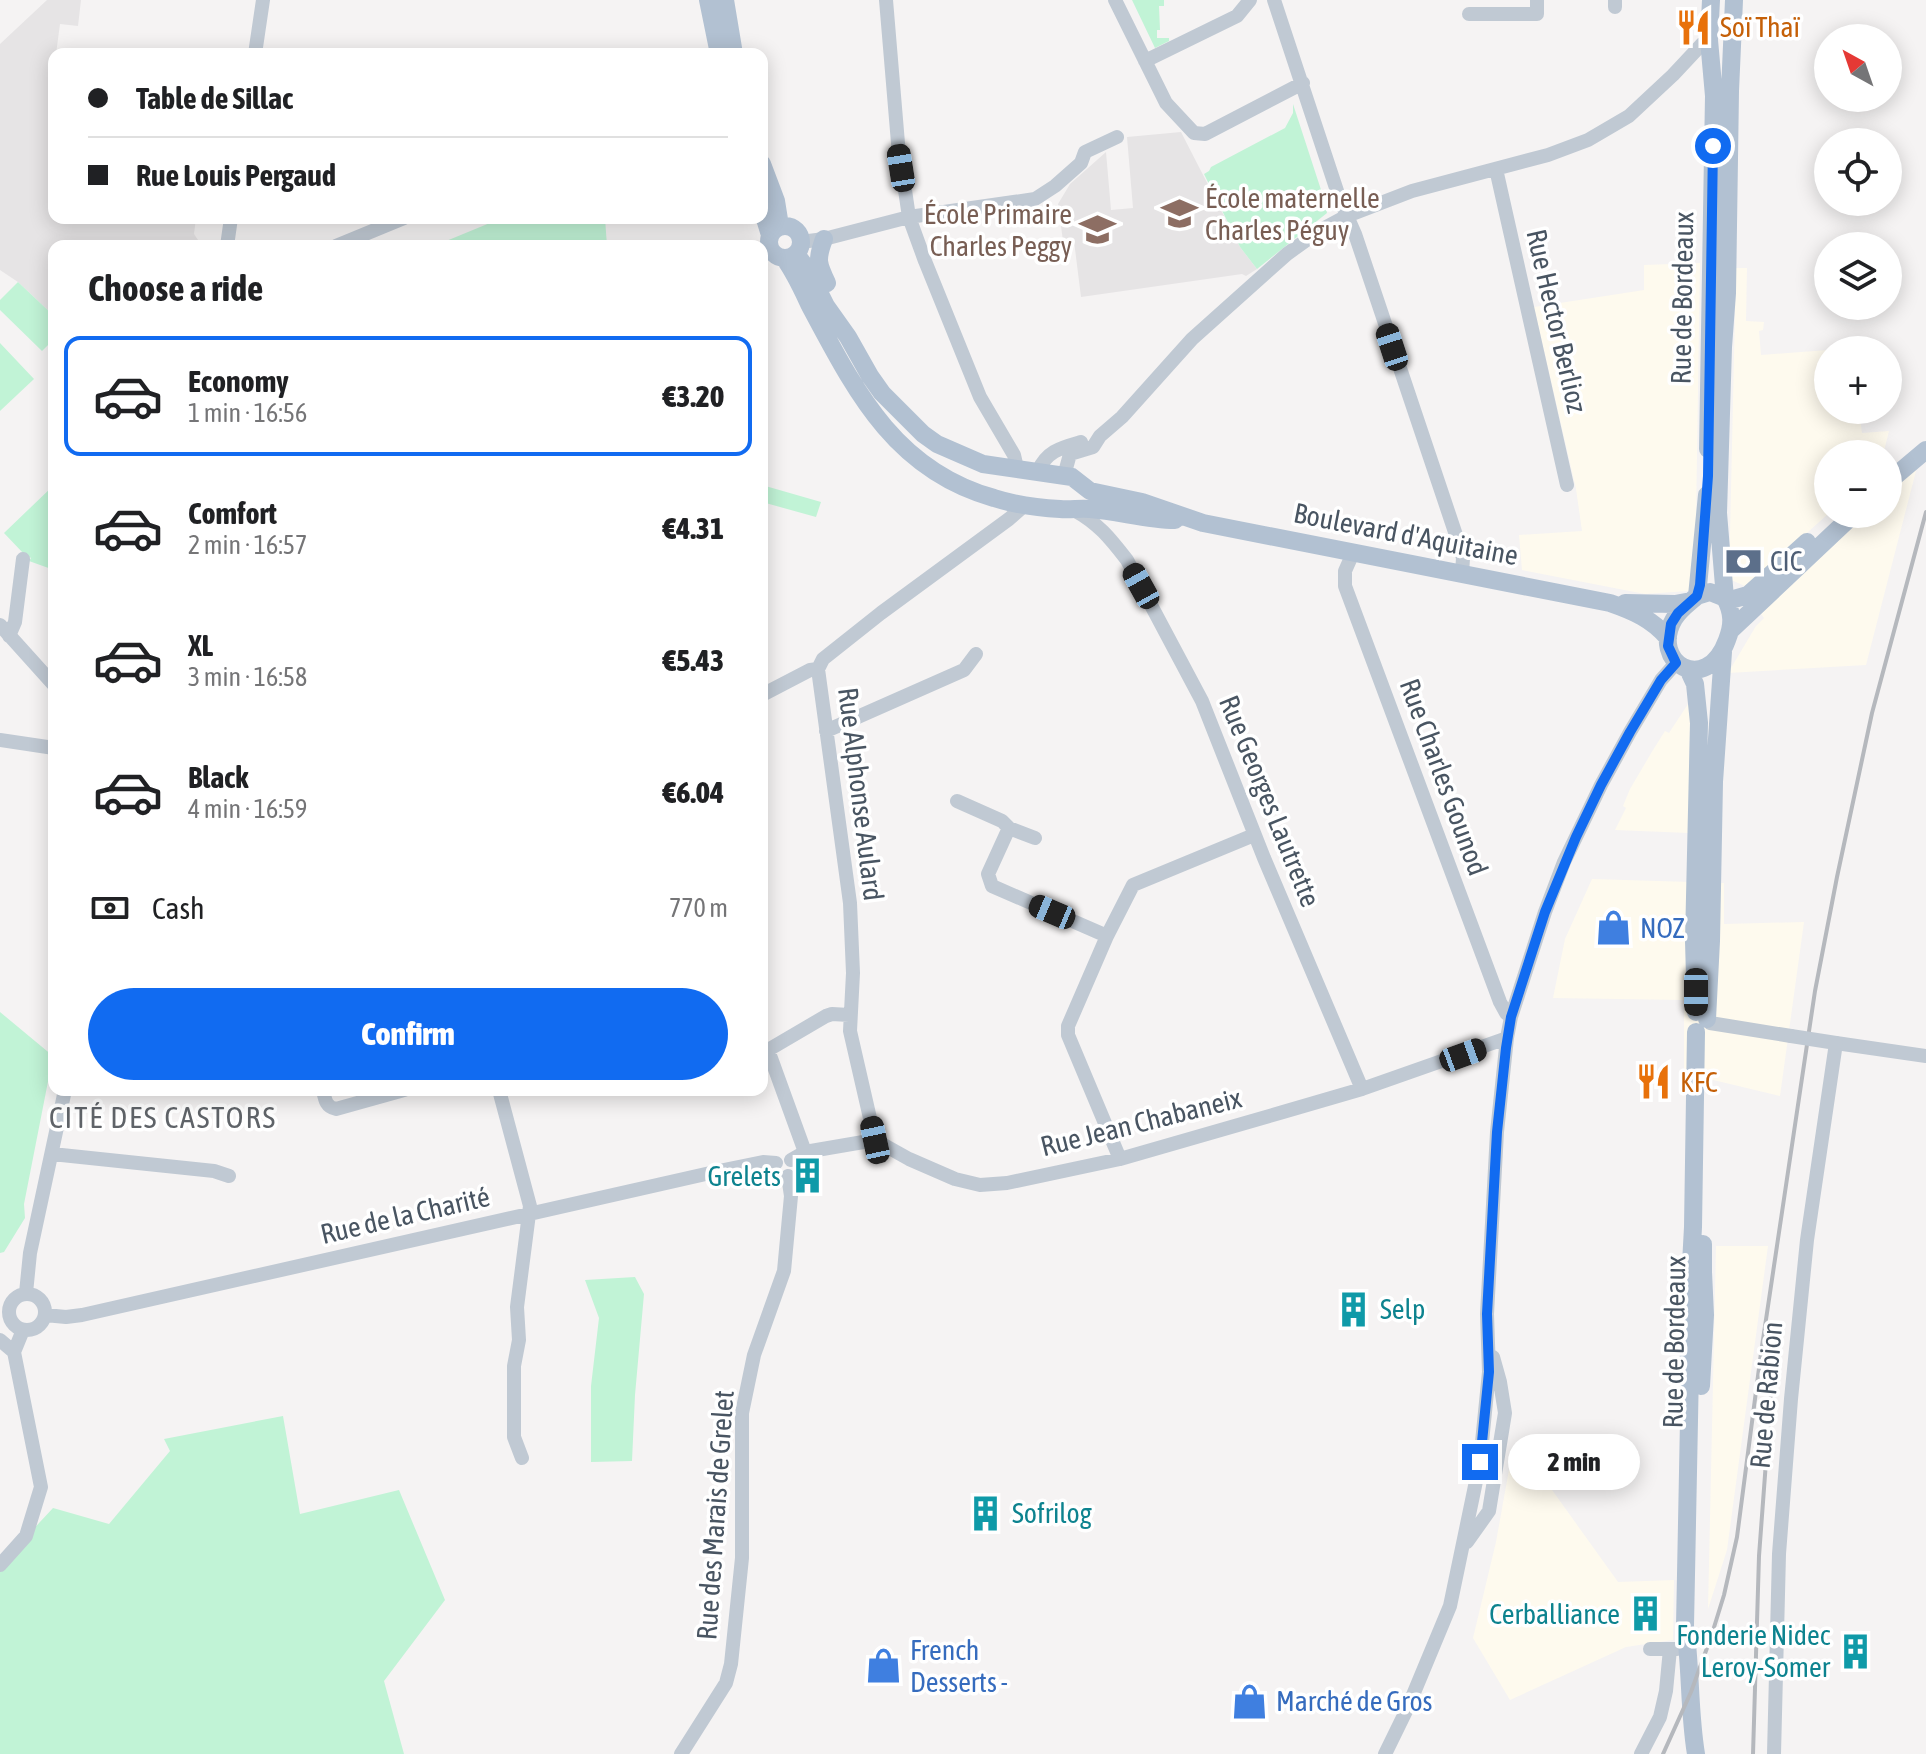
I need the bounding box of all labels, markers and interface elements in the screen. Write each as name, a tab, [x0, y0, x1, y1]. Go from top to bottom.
restaurant icon: Soï Thaï	[1675, 8, 1713, 46]
place label: Soï Thaï	[1720, 11, 1801, 43]
north arrow	[1814, 24, 1902, 112]
map controls	[1814, 24, 1902, 528]
text: Table de Sillac	[136, 81, 293, 115]
route start	[1695, 128, 1731, 164]
button: locate	[1814, 128, 1902, 216]
car	[885, 142, 917, 194]
text: Rue Louis Pergaud	[136, 158, 336, 192]
place label: École maternelle Charles Péguy	[1205, 182, 1380, 246]
school or university icon: École maternelle Charles Péguy	[1160, 195, 1198, 233]
place label: École Primaire Charles Peggy	[924, 198, 1072, 262]
school or university icon: École Primaire Charles Peggy	[1079, 211, 1117, 249]
street label: Rue de Bordeaux	[1664, 212, 1700, 384]
street label: Rue Hector Berlioz	[1520, 226, 1594, 416]
button: layers	[1814, 232, 1902, 320]
text: Choose a ride	[88, 267, 263, 309]
car	[1373, 320, 1411, 374]
button: +	[1814, 336, 1902, 424]
icon: car	[92, 360, 164, 432]
text: Economy	[188, 364, 289, 398]
text: €3.20	[663, 379, 724, 413]
text: 1 min · 16:56	[188, 398, 307, 428]
button: −	[1814, 440, 1902, 528]
icon: car	[92, 492, 164, 564]
text: Comfort	[188, 496, 277, 530]
street label: Boulevard d'Aquitaine	[1291, 497, 1521, 571]
text: €4.31	[663, 511, 724, 545]
text: 2 min · 16:57	[188, 530, 307, 560]
bank icon: CIC	[1725, 542, 1763, 580]
place label: CIC	[1770, 545, 1803, 577]
car	[1119, 559, 1163, 613]
icon: car	[92, 624, 164, 696]
text: XL	[188, 628, 213, 662]
text: €5.43	[663, 643, 724, 677]
text: 3 min · 16:58	[188, 662, 307, 692]
street label: Rue Charles Gounod	[1394, 674, 1494, 880]
street label: Rue Alphonse Aulard	[832, 686, 890, 902]
street label: Rue Georges Lautrette	[1213, 691, 1327, 911]
icon: car	[92, 756, 164, 828]
text: Black	[188, 760, 248, 794]
text: €6.04	[663, 775, 724, 809]
text: 4 min · 16:59	[188, 794, 307, 824]
icon: cash	[88, 886, 132, 930]
text: Cash	[152, 891, 205, 925]
car	[1025, 892, 1079, 932]
text: 770 m	[669, 893, 728, 923]
shop icon: NOZ	[1595, 909, 1633, 947]
place label: NOZ	[1640, 912, 1685, 944]
car	[1684, 968, 1708, 1016]
button: Confirm	[88, 988, 728, 1080]
car	[1436, 1036, 1490, 1074]
restaurant icon: KFC	[1635, 1063, 1673, 1101]
place label: KFC	[1680, 1066, 1718, 1098]
street label: Rue Jean Chabaneix	[1037, 1082, 1245, 1162]
district label: CITÉ DES CASTORS	[49, 1100, 277, 1134]
car	[858, 1114, 892, 1166]
building icon: Grelets	[788, 1157, 826, 1195]
place label: Grelets	[707, 1160, 781, 1192]
street label: Rue de la Charité	[317, 1180, 493, 1250]
street label: Rue de Bordeaux	[1656, 1256, 1692, 1428]
building icon: Selp	[1335, 1290, 1373, 1328]
place label: Selp	[1380, 1293, 1425, 1325]
street label: Rue de Rabion	[1744, 1320, 1788, 1470]
street label: Rue des Marais de Grelet	[690, 1389, 740, 1641]
callout: 2 min	[1508, 1434, 1640, 1490]
route end	[1462, 1444, 1498, 1480]
text: 2 min	[1547, 1447, 1601, 1477]
building icon: Sofrilog	[967, 1494, 1005, 1532]
place label: Sofrilog	[1012, 1497, 1092, 1529]
building icon: Cerballiance	[1627, 1595, 1665, 1633]
place label: Cerballiance	[1489, 1598, 1620, 1630]
place label: Fonderie Nidec Leroy-Somer	[1676, 1619, 1831, 1683]
building icon: Fonderie Nidec Leroy-Somer	[1837, 1632, 1875, 1670]
place label: French Desserts -	[910, 1634, 1008, 1698]
shop icon: French Desserts -	[865, 1647, 903, 1685]
shop icon: Marché de Gros	[1231, 1682, 1269, 1720]
place label: Marché de Gros	[1276, 1685, 1433, 1717]

